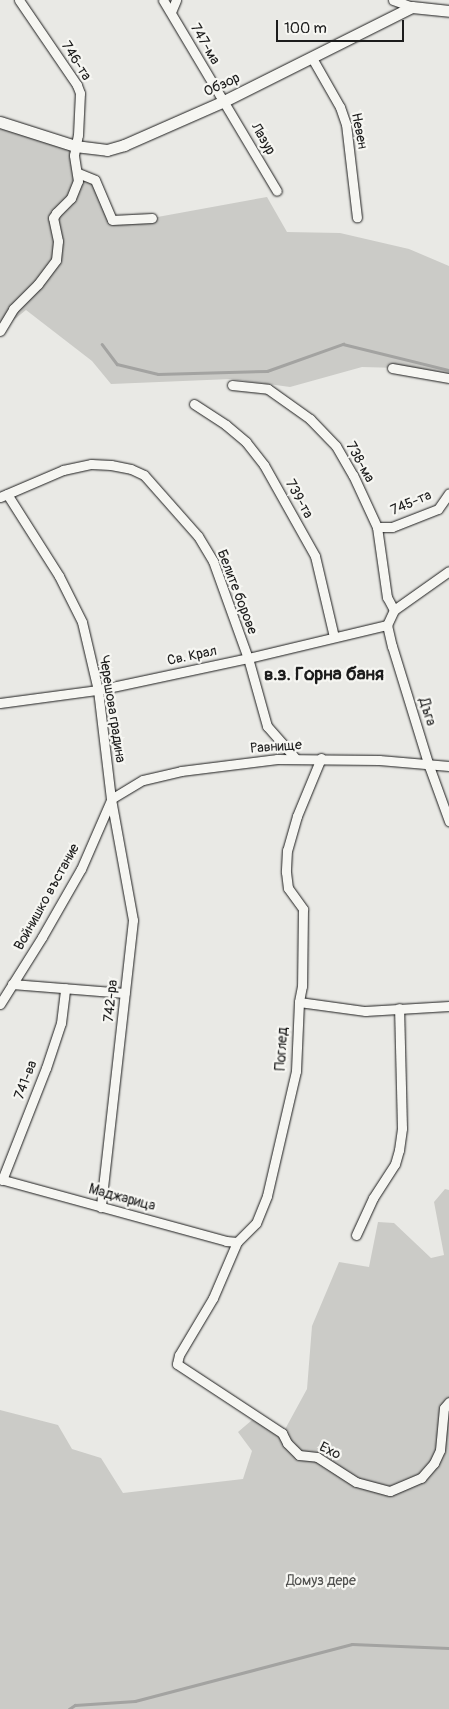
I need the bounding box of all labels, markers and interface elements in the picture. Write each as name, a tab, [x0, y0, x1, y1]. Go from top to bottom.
scale bar	[279, 10, 406, 42]
text: 100 m	[284, 19, 327, 38]
street label: 747-ма	[187, 20, 223, 68]
street label: 746-та	[57, 38, 95, 84]
street label: Обзор	[201, 69, 243, 101]
street label: Невен	[347, 111, 371, 151]
street label: Лазур	[247, 120, 279, 158]
street label: 738-ма	[342, 439, 378, 485]
street label: 739-та	[281, 477, 317, 521]
street label: 745-та	[388, 487, 434, 519]
street label: Белите борове	[213, 547, 261, 637]
street label: Св. Крал	[166, 643, 218, 669]
street label: Черешова градина	[95, 654, 129, 764]
district label: в.з. Горна баня	[264, 664, 384, 686]
street label: Дъга	[415, 696, 439, 728]
street label: Равнище	[250, 737, 302, 757]
street label: Войнишко въстание	[11, 841, 83, 953]
street label: 742-ра	[100, 979, 122, 1023]
street label: Поглед	[272, 1027, 292, 1071]
street label: 741-ва	[11, 1058, 41, 1102]
street label: Маджарица	[87, 1181, 157, 1215]
street label: Ехо	[317, 1439, 343, 1463]
park label: Домуз дере	[286, 1573, 356, 1589]

